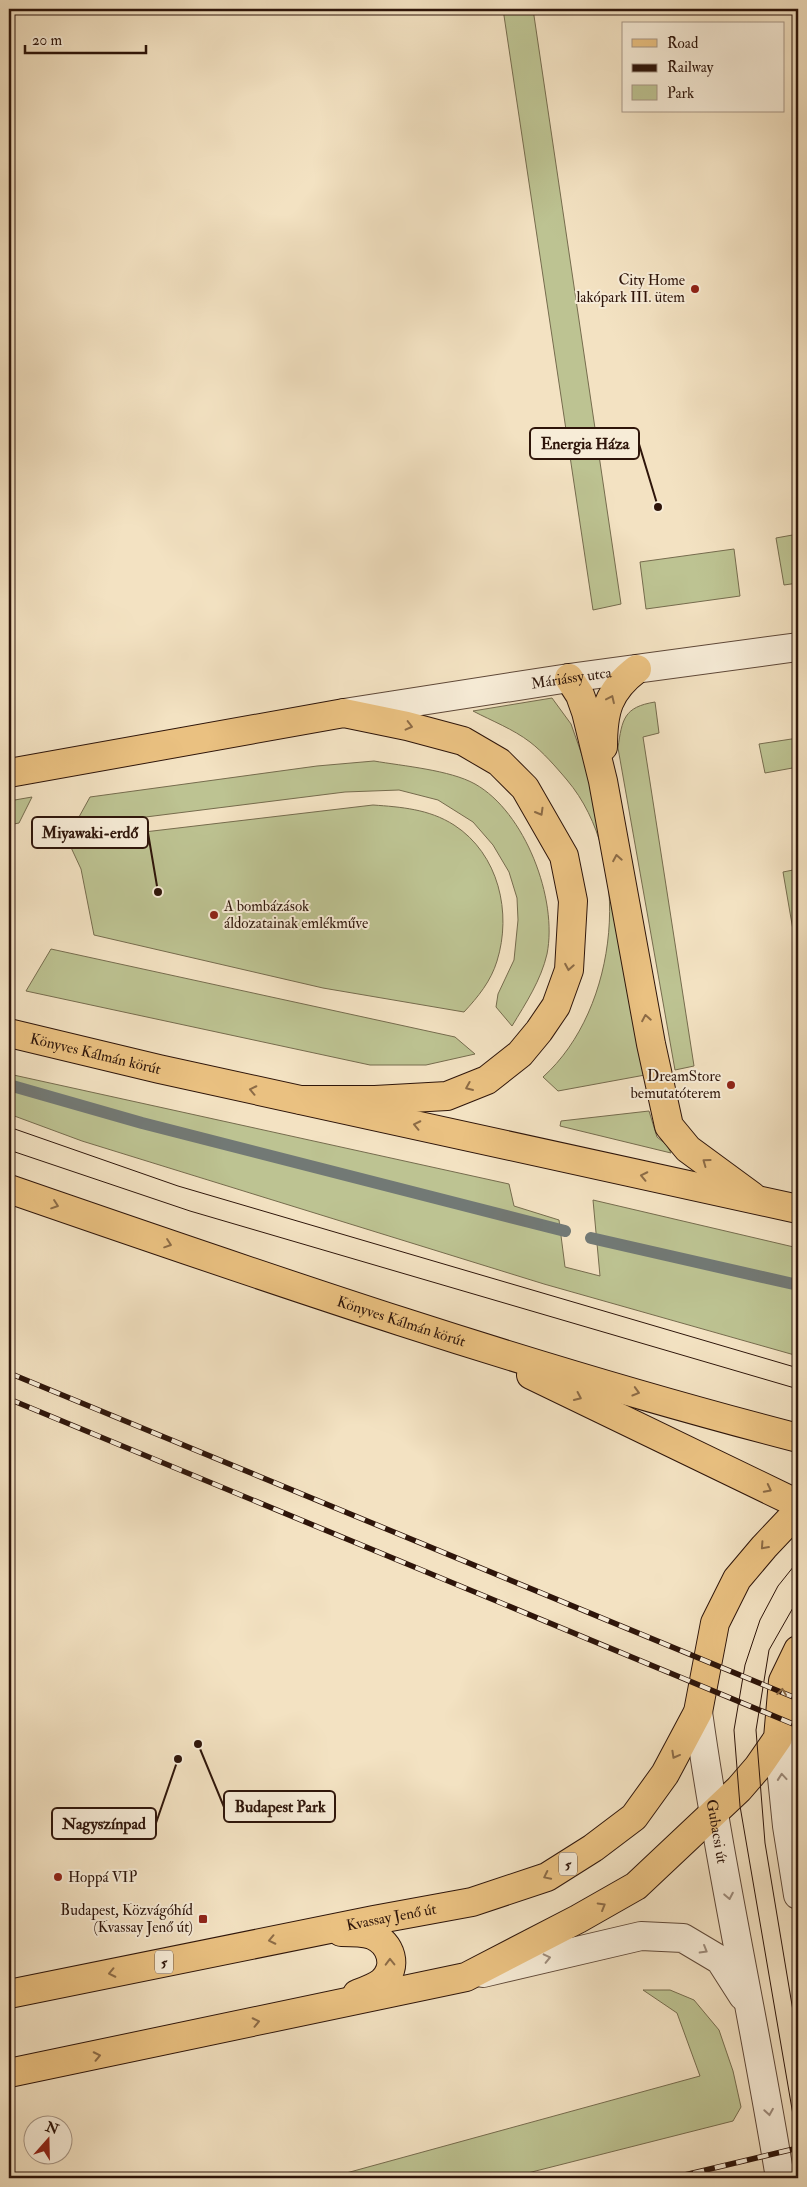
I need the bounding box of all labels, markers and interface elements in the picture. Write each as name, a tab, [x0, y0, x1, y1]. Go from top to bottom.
scale bar	[25, 22, 146, 54]
legend	[622, 22, 784, 112]
text: 20 m	[32, 31, 62, 50]
text: Road	[667, 34, 699, 53]
text: Railway	[667, 58, 714, 77]
text: Park	[667, 84, 694, 103]
place label: City Home lakópark III. ütem	[577, 271, 685, 308]
marker: City Home lakópark III. ütem	[689, 283, 701, 295]
callout: Energia Háza	[530, 428, 639, 459]
text: Energia Háza	[541, 434, 630, 455]
street label: Máriássy utca	[530, 663, 614, 694]
one-way arrow	[605, 695, 615, 704]
one-way arrow	[404, 721, 413, 731]
one-way arrow	[533, 807, 543, 816]
callout: Miyawaki-erdő	[32, 817, 148, 848]
text: Miyawaki-erdő	[41, 823, 139, 844]
one-way arrow	[613, 854, 623, 862]
place label: A bombázások áldozatainak emlékműve	[223, 897, 368, 933]
marker: A bombázások áldozatainak emlékműve	[208, 909, 220, 921]
one-way arrow	[564, 963, 574, 971]
one-way arrow	[642, 1014, 652, 1022]
street label: Könyves Kálmán körút	[28, 1029, 163, 1079]
place label: DreamStore bemutatóterem	[631, 1067, 721, 1103]
marker: DreamStore bemutatóterem	[725, 1079, 737, 1091]
one-way arrow	[465, 1081, 474, 1092]
one-way arrow	[249, 1085, 258, 1096]
one-way arrow	[412, 1120, 421, 1131]
one-way arrow	[702, 1159, 712, 1168]
one-way arrow	[639, 1171, 648, 1182]
one-way arrow	[50, 1199, 59, 1209]
one-way arrow	[163, 1238, 172, 1248]
street label: Könyves Kálmán körút	[334, 1292, 468, 1351]
one-way arrow	[632, 1386, 641, 1397]
one-way arrow	[573, 1391, 582, 1402]
one-way arrow	[763, 1483, 772, 1493]
one-way arrow	[761, 1541, 770, 1550]
one-way arrow	[776, 1688, 787, 1696]
one-way arrow	[671, 1750, 681, 1759]
one-way arrow	[777, 1773, 788, 1781]
callout: Budapest Park	[224, 1791, 335, 1822]
text: Budapest Park	[234, 1797, 326, 1818]
street label: Gubacsi út	[702, 1798, 732, 1865]
callout: Nagyszínpad	[52, 1808, 156, 1839]
text: Nagyszínpad	[61, 1814, 146, 1835]
road number: 5	[559, 1852, 577, 1876]
place label: Hoppá VIP	[68, 1868, 137, 1888]
one-way arrow	[543, 1870, 552, 1880]
marker: Hoppá VIP	[52, 1871, 64, 1883]
one-way arrow	[723, 1892, 733, 1901]
street label: Kvassay Jenő út	[345, 1900, 438, 1935]
place label: Budapest, Közvágóhíd (Kvassay Jenő út)	[60, 1901, 194, 1938]
one-way arrow	[596, 1902, 605, 1912]
marker: Budapest, Közvágóhíd (Kvassay Jenő út)	[197, 1913, 209, 1925]
one-way arrow	[267, 1935, 276, 1945]
one-way arrow	[698, 1944, 707, 1954]
road number: 5	[155, 1950, 173, 1974]
one-way arrow	[543, 1953, 552, 1964]
one-way arrow	[385, 1957, 395, 1965]
one-way arrow	[108, 1967, 117, 1978]
one-way arrow	[251, 2017, 260, 2028]
one-way arrow	[92, 2051, 101, 2061]
one-way arrow	[764, 2108, 774, 2117]
north arrow	[22, 2114, 72, 2164]
text: N	[43, 2118, 62, 2139]

